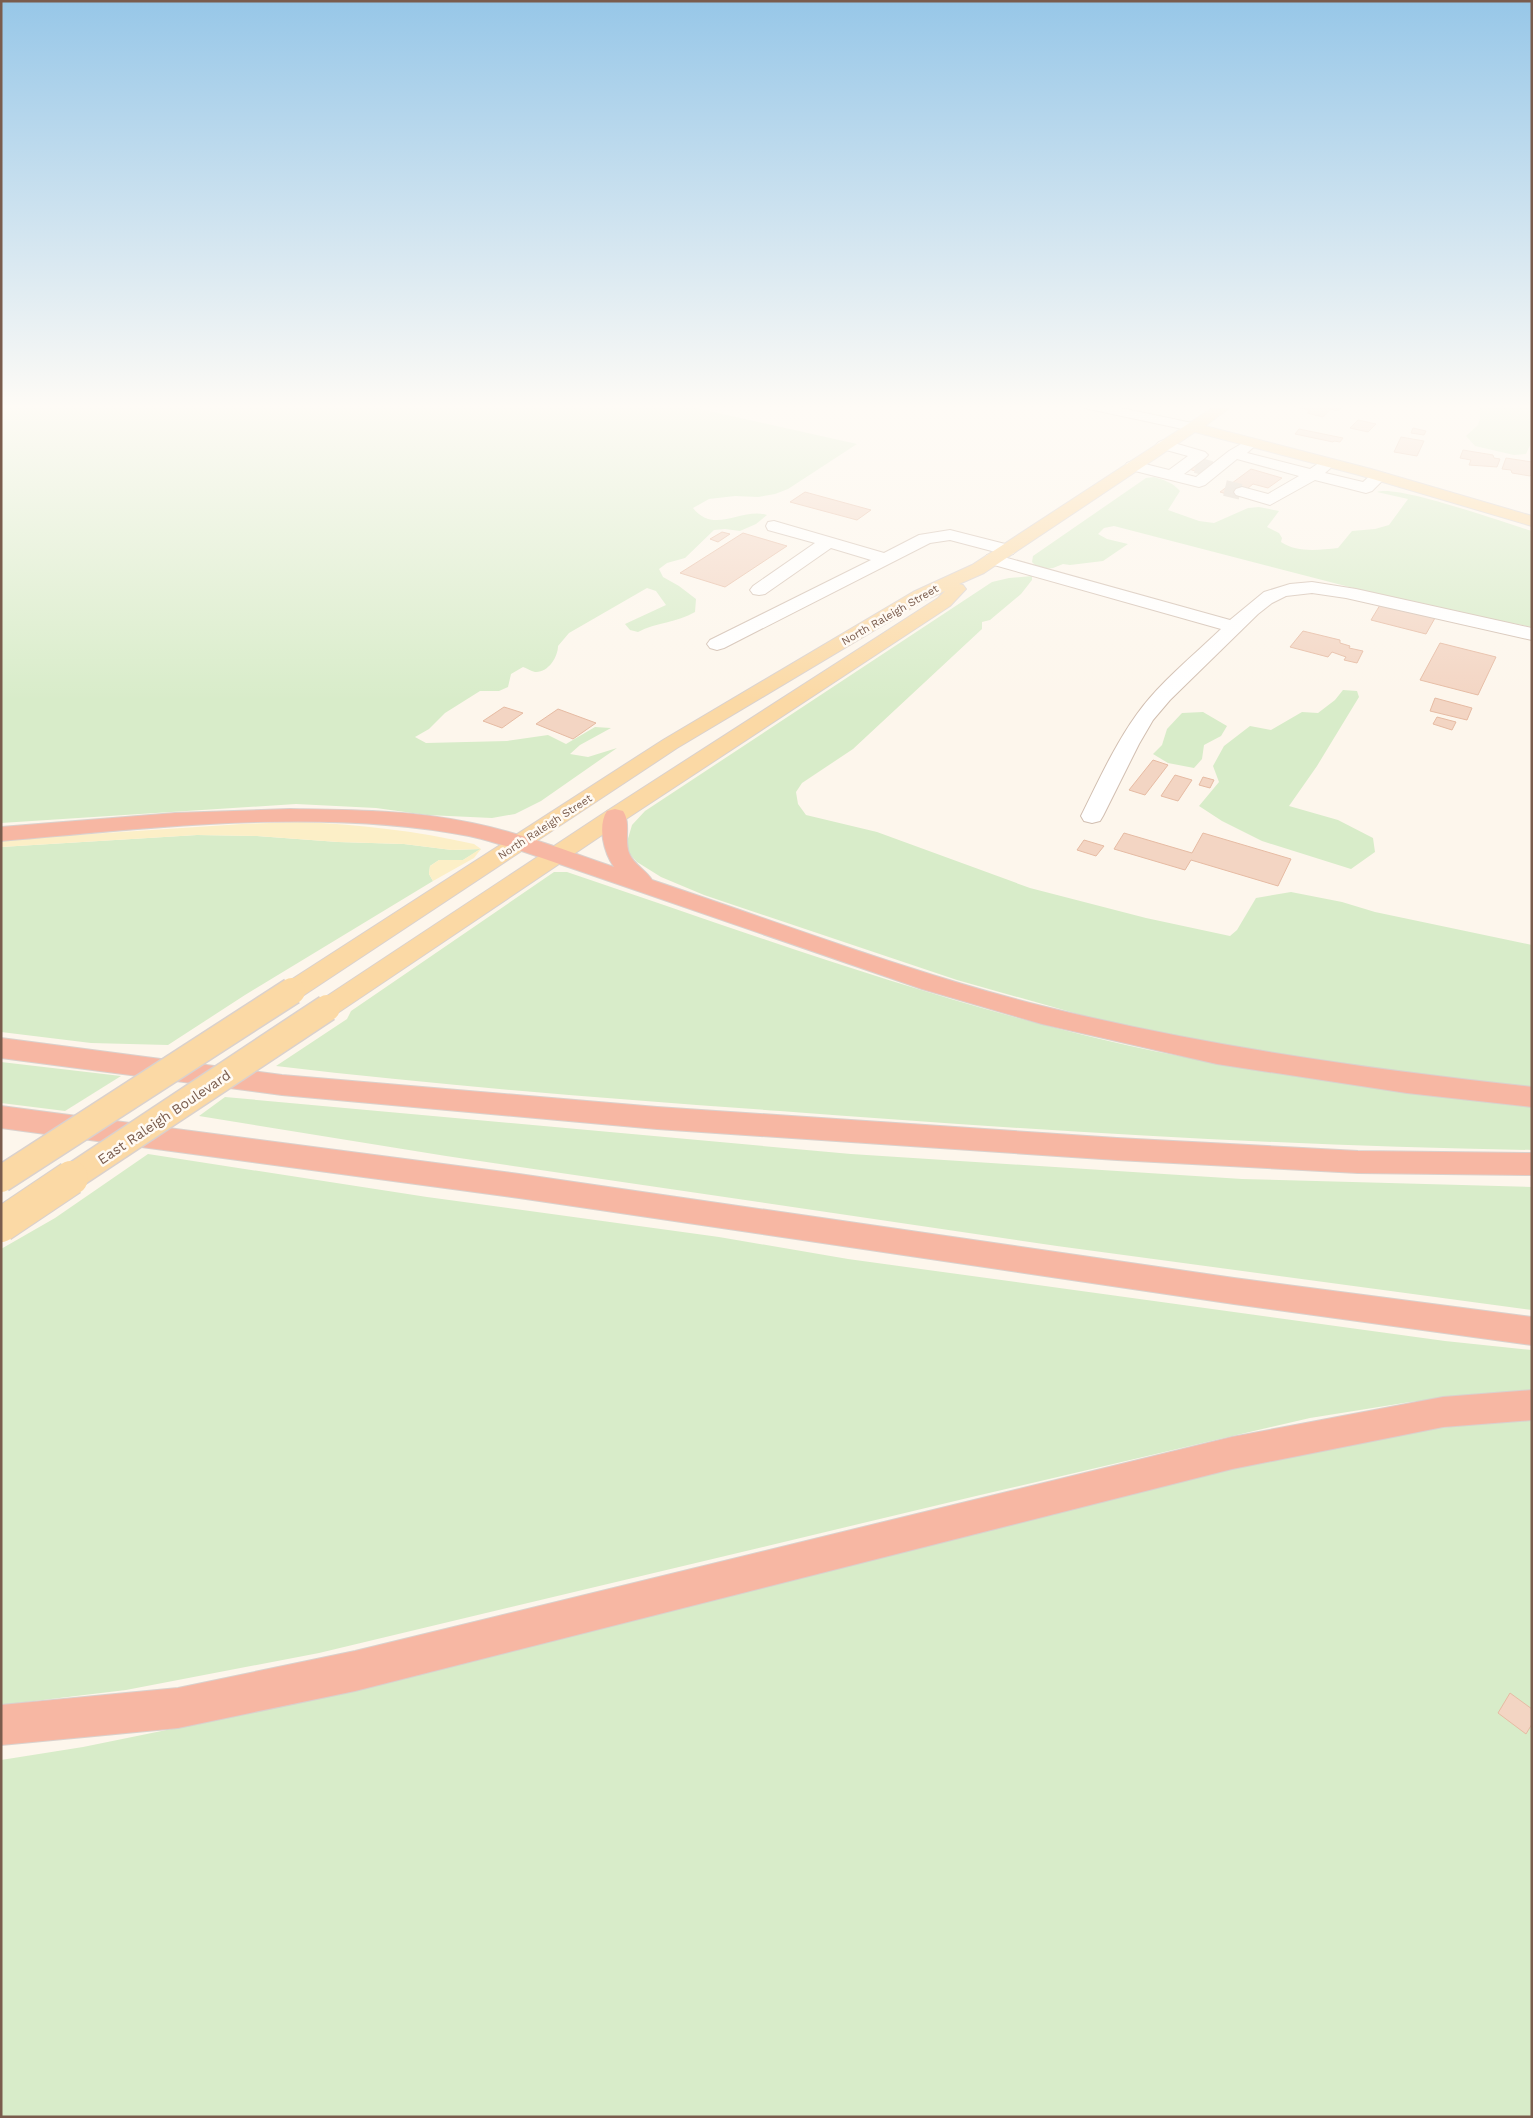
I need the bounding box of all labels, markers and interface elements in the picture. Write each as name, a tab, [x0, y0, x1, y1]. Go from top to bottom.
street label: North Raleigh Street	[839, 582, 941, 648]
street label: North Raleigh Street	[495, 791, 595, 862]
street label: East Raleigh Boulevard	[95, 1067, 233, 1167]

